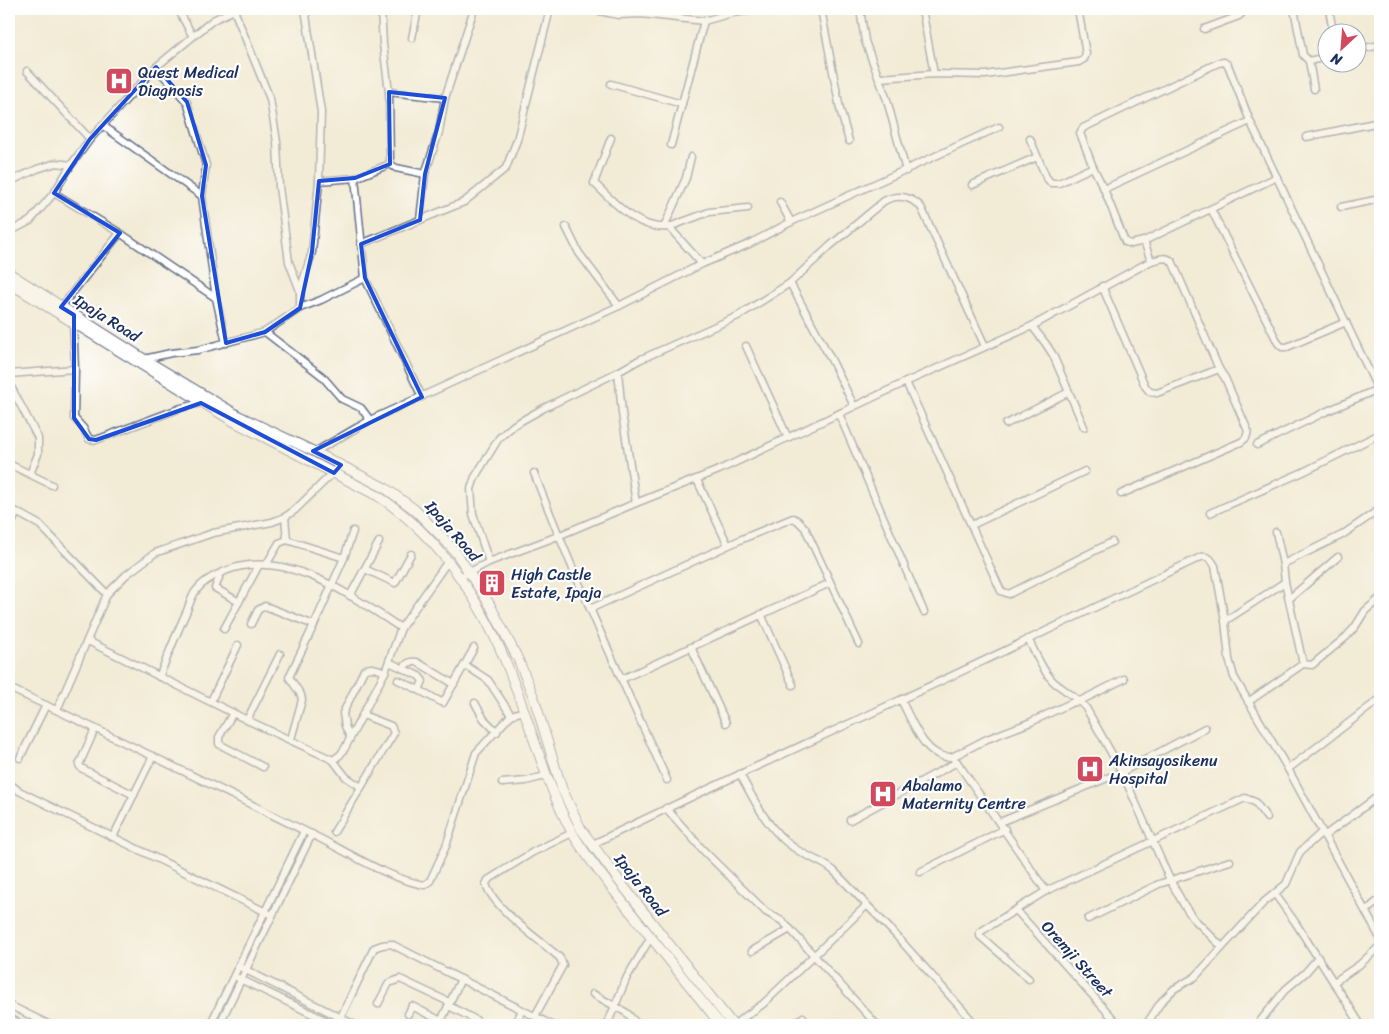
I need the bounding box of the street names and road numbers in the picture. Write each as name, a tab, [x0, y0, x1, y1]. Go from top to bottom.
street label: Ipaja Road	[67, 285, 148, 351]
street label: Ipaja Road	[417, 493, 489, 570]
street label: Ipaja Road	[606, 846, 676, 924]
street label: Oremji Street	[1034, 913, 1120, 1005]

